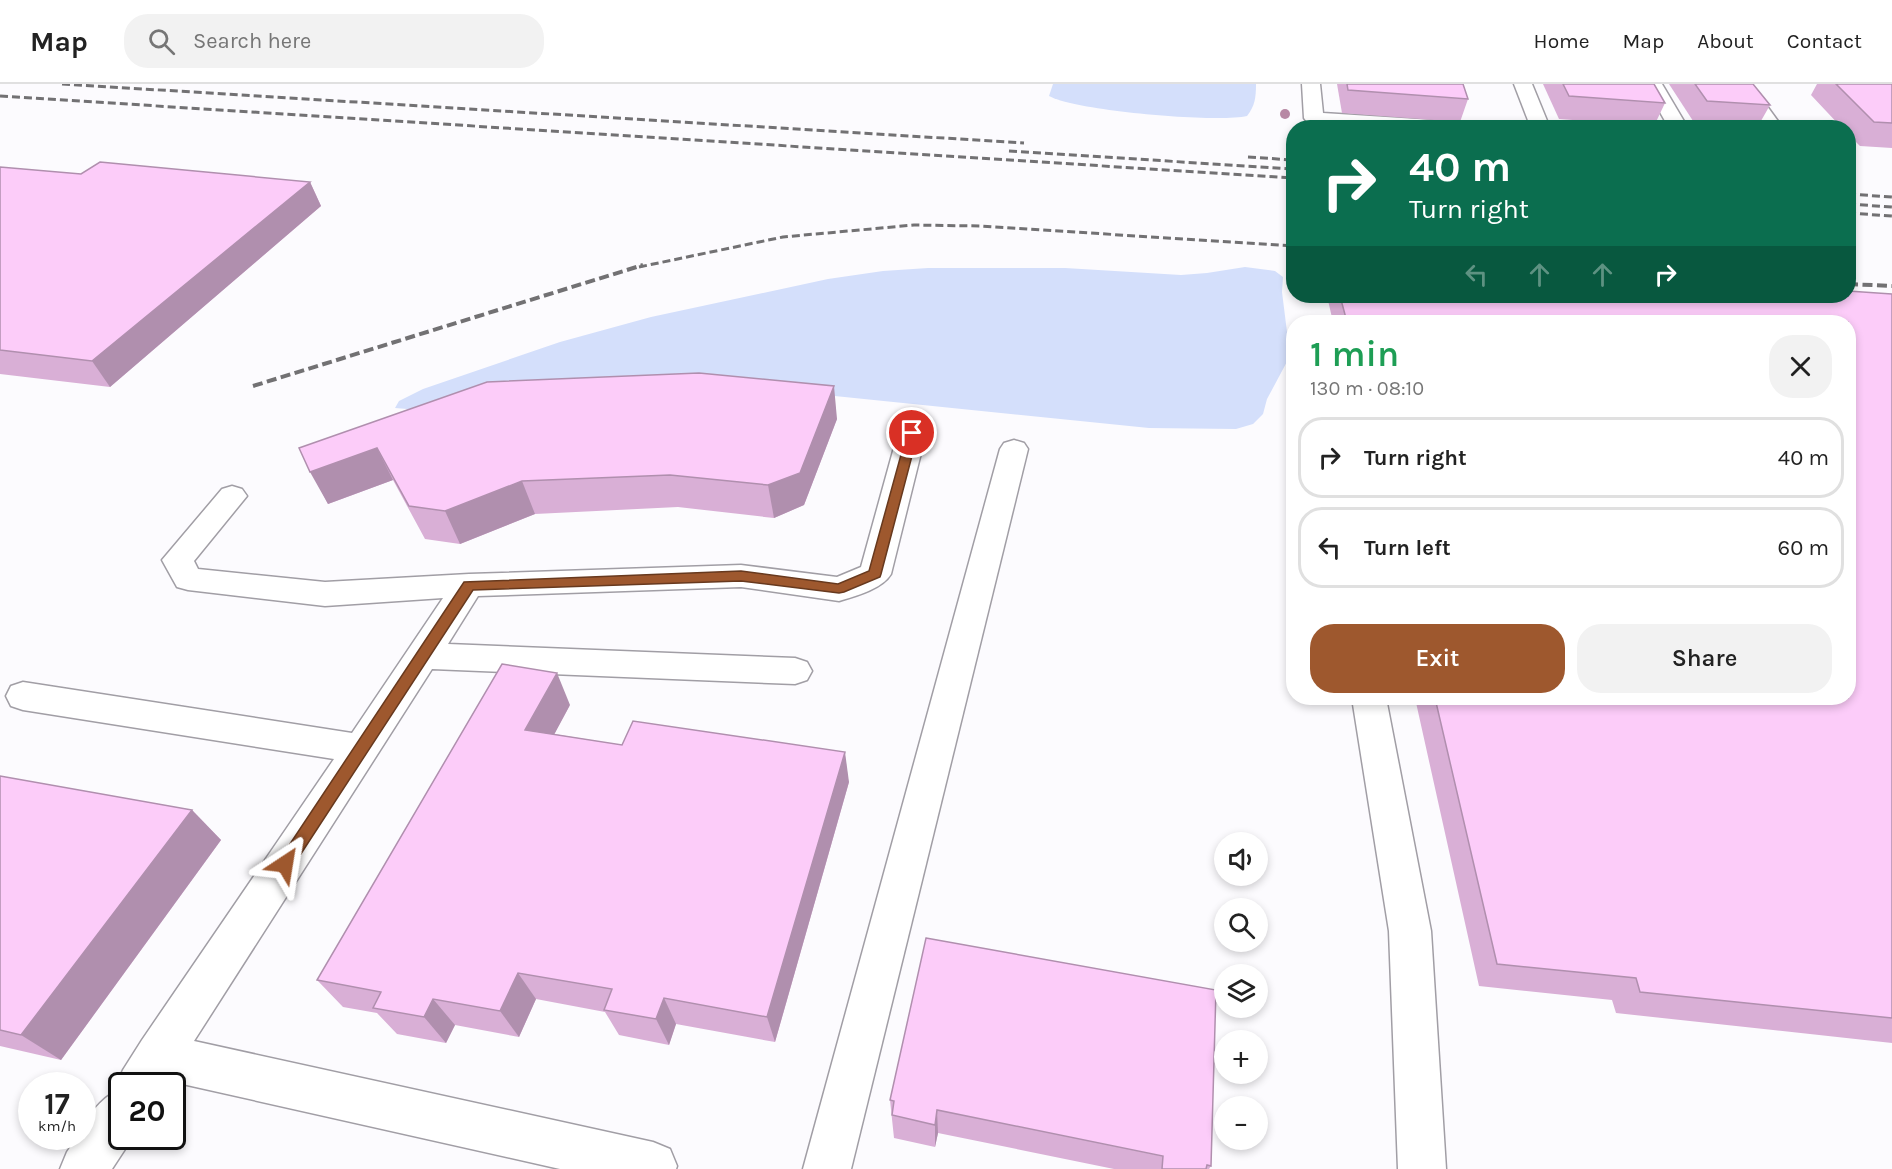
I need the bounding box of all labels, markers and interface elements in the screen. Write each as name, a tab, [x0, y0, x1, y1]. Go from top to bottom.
search box	[124, 14, 544, 68]
text: Map	[30, 25, 88, 58]
icon: search	[145, 25, 178, 58]
text: Search here	[193, 28, 311, 54]
text: Home	[1534, 29, 1590, 53]
text: Map	[1623, 29, 1664, 53]
text: About	[1697, 29, 1754, 53]
text: Contact	[1787, 29, 1862, 53]
text: 40 m	[1409, 142, 1511, 192]
icon: right	[1310, 144, 1388, 222]
text: Turn right	[1409, 193, 1529, 225]
icon: left	[1460, 258, 1493, 291]
icon: ahead	[1523, 258, 1556, 291]
icon: ahead	[1586, 258, 1619, 291]
icon: right	[1649, 258, 1682, 291]
text: 1 min	[1310, 333, 1399, 375]
button: close	[1769, 335, 1832, 398]
text: 130 m · 08:10	[1310, 377, 1424, 400]
pin	[886, 407, 937, 458]
icon: arrive	[895, 416, 928, 449]
icon: right	[1313, 441, 1346, 474]
text: Turn right	[1364, 445, 1467, 471]
text: 40 m	[1778, 445, 1829, 471]
icon: left	[1313, 531, 1346, 564]
text: Turn left	[1364, 535, 1451, 561]
text: 60 m	[1778, 535, 1829, 561]
button: Exit	[1310, 624, 1565, 693]
button: Share	[1577, 624, 1832, 693]
position arrow	[253, 832, 317, 896]
map controls	[1214, 832, 1268, 1150]
button: sound	[1214, 832, 1268, 886]
button: search	[1214, 898, 1268, 952]
button: layers	[1214, 964, 1268, 1018]
button: +	[1214, 1030, 1268, 1084]
speed limit sign: 20	[108, 1072, 186, 1150]
text: 17	[44, 1086, 70, 1122]
button: −	[1214, 1096, 1268, 1150]
text: km/h	[38, 1117, 76, 1135]

